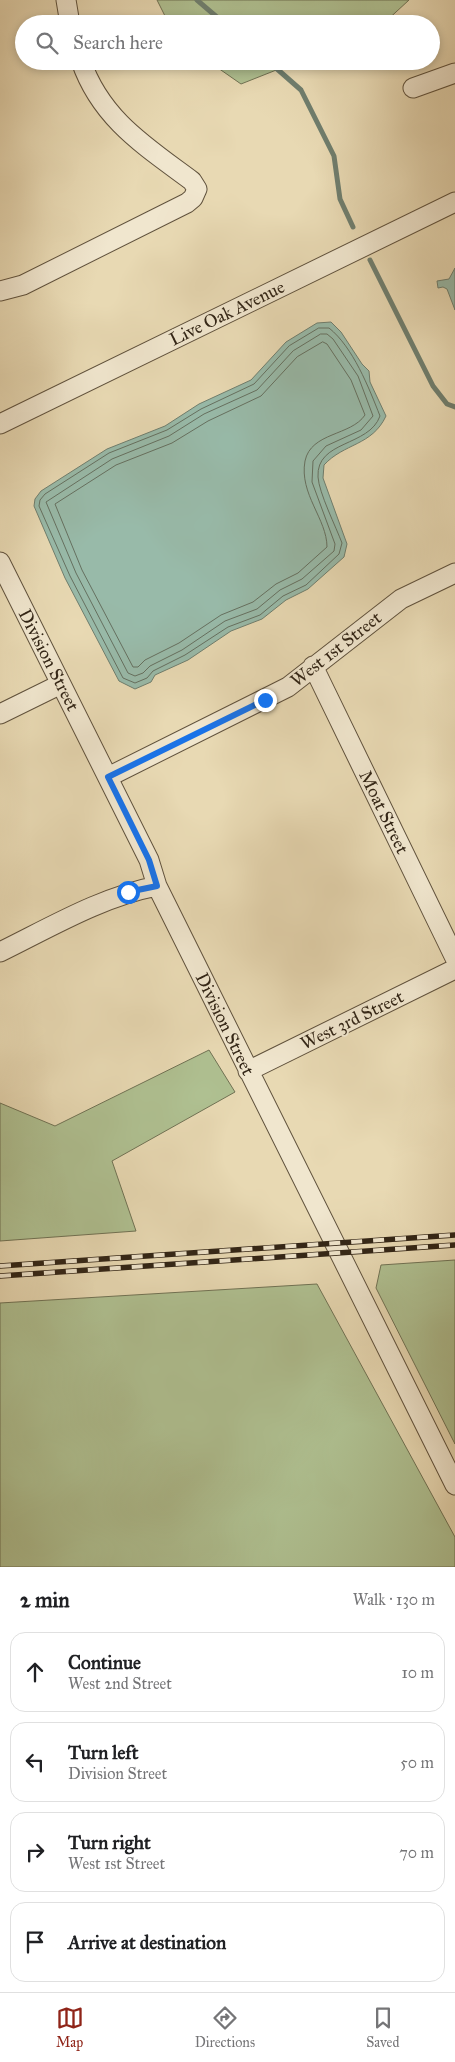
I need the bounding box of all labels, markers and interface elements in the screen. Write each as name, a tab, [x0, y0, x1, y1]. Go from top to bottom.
search box	[15, 15, 440, 70]
icon: search	[33, 29, 61, 57]
text: Search here	[73, 31, 163, 54]
street label: Live Oak Avenue	[166, 276, 288, 350]
street label: Division Street	[14, 605, 84, 715]
street label: West 1st Street	[286, 606, 386, 691]
route end	[254, 689, 277, 712]
street label: Moat Street	[354, 767, 414, 858]
route start	[117, 881, 140, 904]
street label: Division Street	[191, 969, 260, 1080]
street label: West 3rd Street	[297, 985, 408, 1054]
text: 2 min	[20, 1587, 70, 1613]
text: Walk · 130 m	[353, 1590, 435, 1609]
text: Continue	[68, 1651, 141, 1674]
icon: ahead	[21, 1658, 49, 1686]
text: 10 m	[402, 1663, 434, 1682]
text: West 2nd Street	[68, 1674, 172, 1693]
text: Turn left	[68, 1741, 138, 1764]
icon: left	[21, 1748, 49, 1776]
text: 50 m	[400, 1753, 434, 1772]
text: Division Street	[68, 1764, 167, 1783]
text: Turn right	[68, 1831, 151, 1854]
icon: right	[21, 1838, 49, 1866]
text: 70 m	[399, 1843, 434, 1862]
text: West 1st Street	[68, 1854, 165, 1873]
icon: arrive	[21, 1928, 49, 1956]
text: Arrive at destination	[68, 1931, 226, 1954]
tab: Map	[56, 2004, 84, 2051]
tab: Directions	[195, 2004, 255, 2051]
tab: Saved	[366, 2004, 399, 2051]

